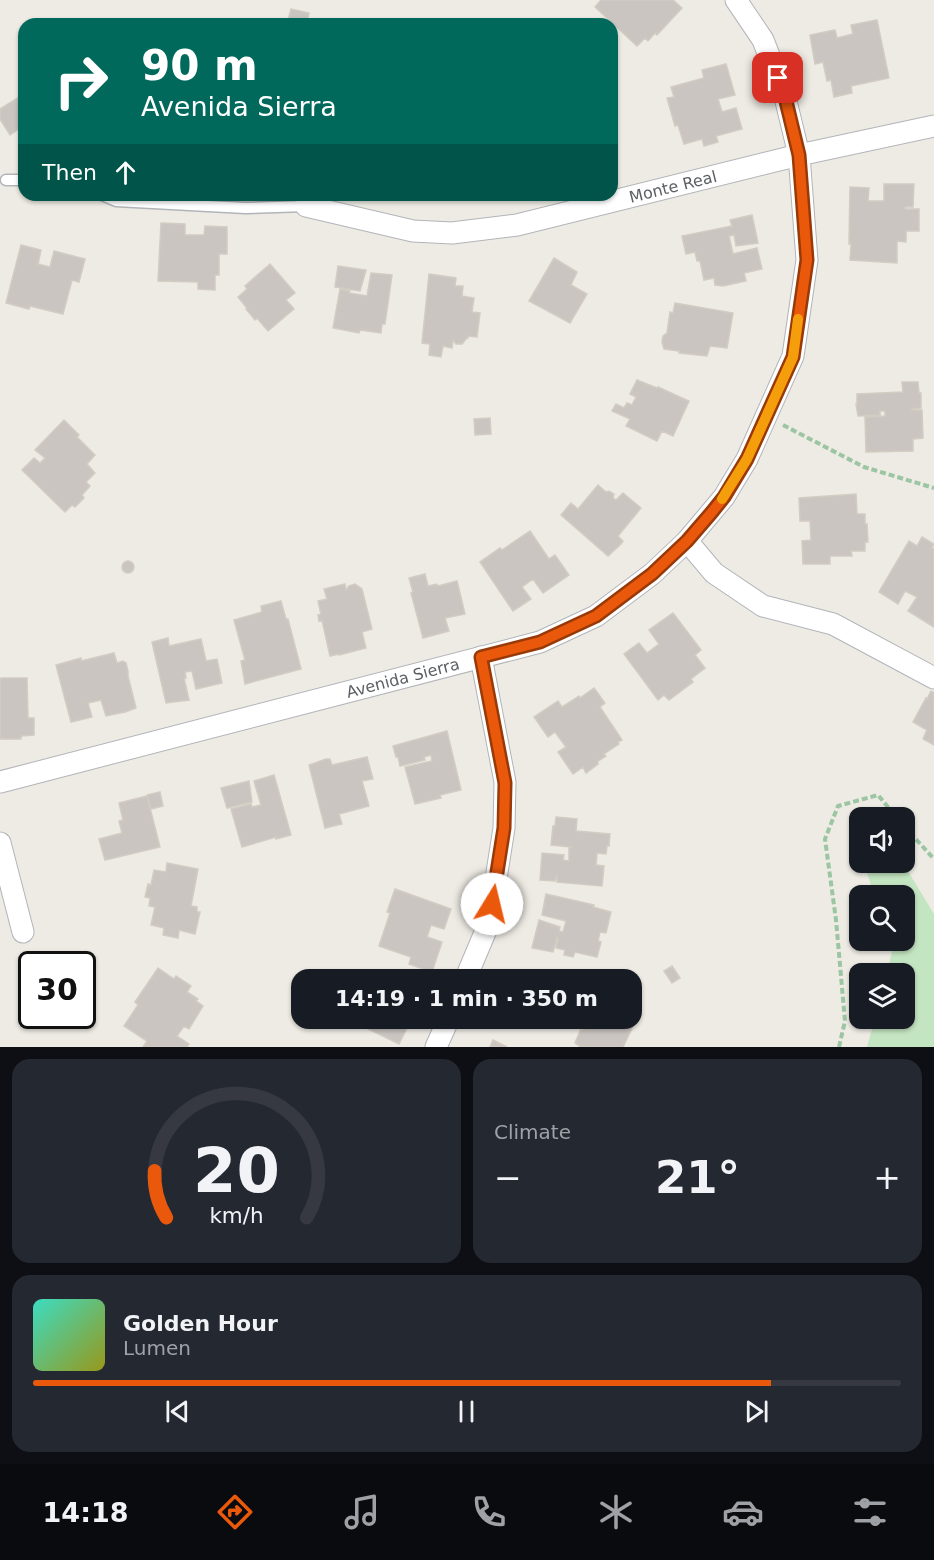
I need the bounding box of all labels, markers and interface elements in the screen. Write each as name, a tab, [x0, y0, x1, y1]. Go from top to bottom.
text: 90 m	[141, 41, 258, 90]
icon: right	[42, 42, 120, 120]
pin	[752, 52, 803, 103]
icon: arrive	[761, 61, 794, 94]
text: Avenida Sierra	[141, 91, 337, 122]
icon: ahead	[109, 156, 142, 189]
text: Then	[42, 160, 97, 185]
street label: Monte Real	[627, 166, 719, 206]
street label: Avenida Sierra	[344, 654, 461, 701]
map controls	[849, 807, 915, 1029]
button: sound	[849, 807, 915, 873]
position arrow	[460, 872, 524, 936]
button: search	[849, 885, 915, 951]
speed limit sign: 30	[18, 951, 96, 1029]
button: layers	[849, 963, 915, 1029]
text: 14:19 · 1 min · 350 m	[335, 986, 598, 1011]
text: Climate	[494, 1120, 571, 1144]
text: 20	[193, 1134, 280, 1207]
text: 21°	[655, 1151, 740, 1204]
text: −	[494, 1158, 522, 1197]
text: +	[873, 1158, 901, 1197]
text: km/h	[209, 1203, 264, 1228]
text: Golden Hour	[123, 1311, 278, 1336]
text: Lumen	[123, 1336, 191, 1360]
icon: previous	[161, 1395, 194, 1428]
icon: pause	[450, 1395, 483, 1428]
icon: next	[740, 1395, 773, 1428]
icon: directions	[214, 1491, 256, 1533]
icon: music	[341, 1491, 383, 1533]
icon: phone	[468, 1491, 510, 1533]
icon: climate	[595, 1491, 637, 1533]
icon: car	[722, 1491, 764, 1533]
icon: filters	[849, 1491, 891, 1533]
text: 14:18	[43, 1497, 129, 1528]

